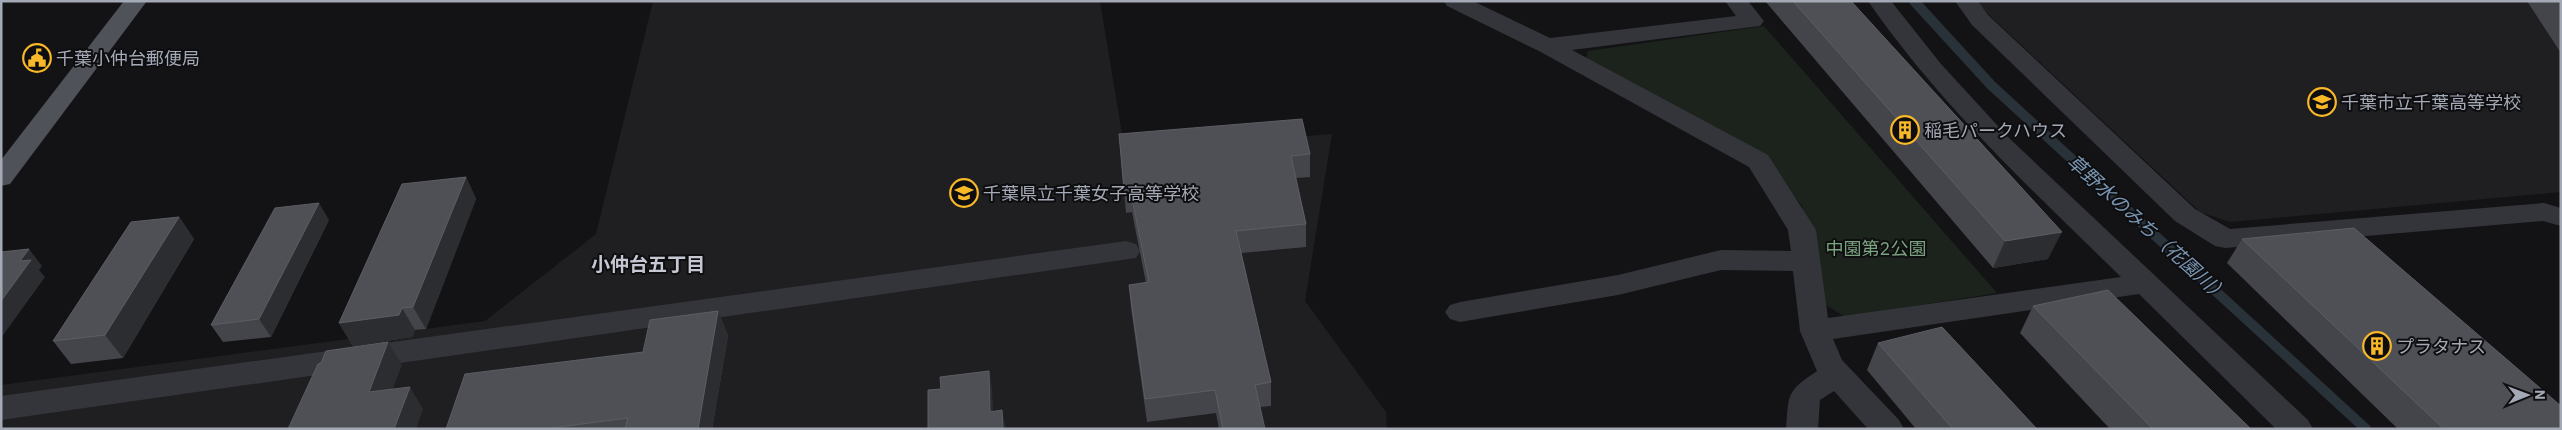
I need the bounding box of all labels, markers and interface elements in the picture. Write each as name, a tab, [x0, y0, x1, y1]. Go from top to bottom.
public building icon: 千葉小仲台郵便局	[22, 43, 52, 73]
place label: 千葉小仲台郵便局	[56, 47, 200, 70]
school or university icon: 千葉市立千葉高等学校	[2307, 87, 2337, 117]
place label: 千葉市立千葉高等学校	[2341, 91, 2521, 114]
building icon: 稲毛パークハウス	[1890, 115, 1920, 145]
place label: 稲毛パークハウス	[1924, 119, 2067, 142]
water label: 草野水のみち（花園川）	[2062, 149, 2234, 307]
school or university icon: 千葉県立千葉女子高等学校	[949, 178, 979, 208]
place label: 千葉県立千葉女子高等学校	[983, 182, 1199, 205]
park label: 中園第2公園	[1826, 237, 1926, 260]
district label: 小仲台五丁目	[591, 252, 705, 276]
building icon: プラタナス	[2362, 331, 2392, 361]
place label: プラタナス	[2396, 335, 2486, 358]
north arrow	[2502, 370, 2552, 420]
text: N	[2531, 390, 2549, 400]

